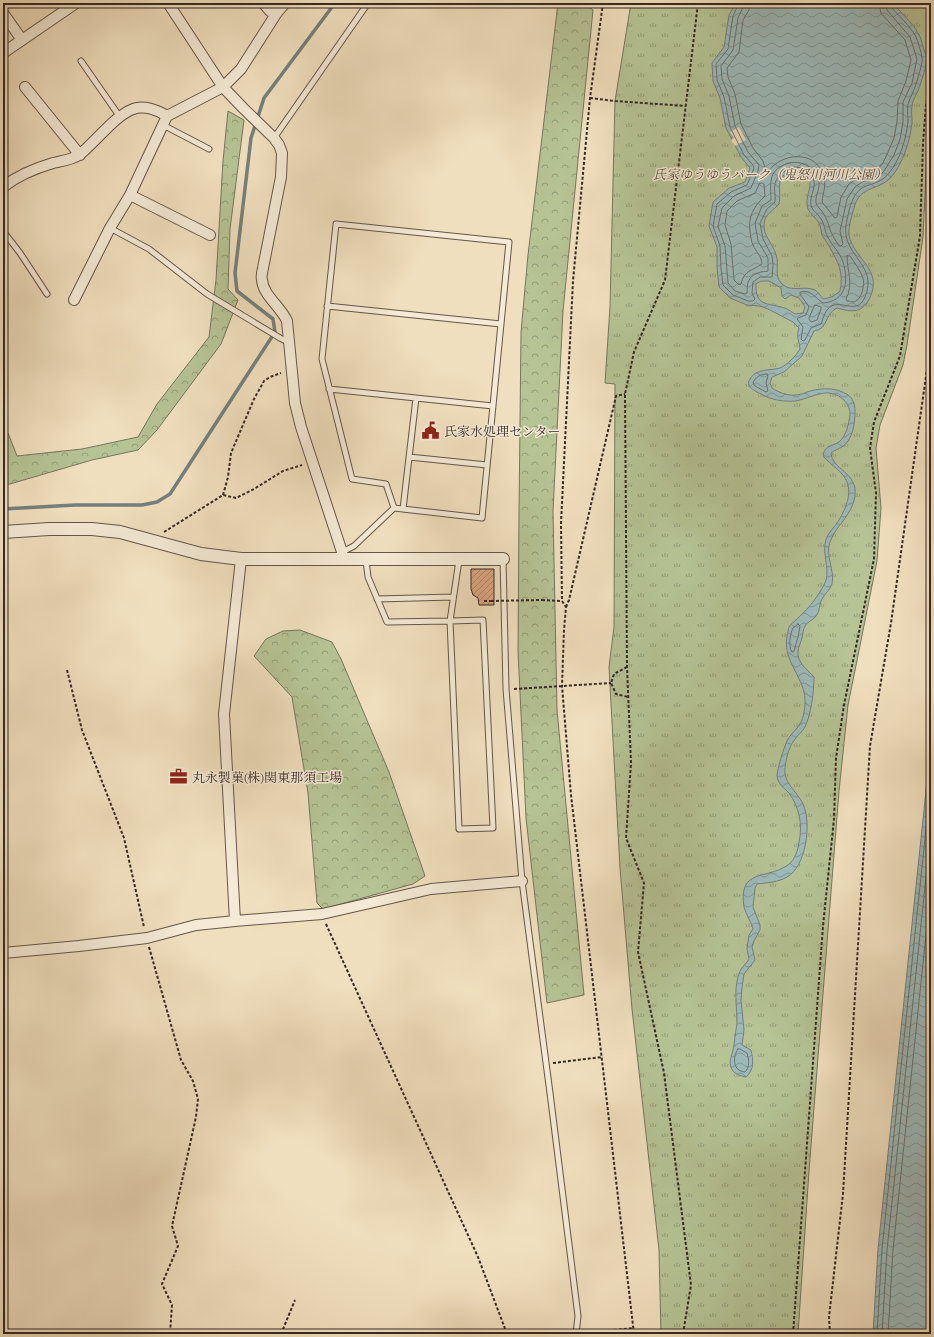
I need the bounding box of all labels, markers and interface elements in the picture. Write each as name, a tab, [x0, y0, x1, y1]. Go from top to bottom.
park label: 氏家ゆうゆうパーク（鬼怒川河川公園）	[653, 167, 887, 182]
public building icon: 氏家水処理センター	[421, 421, 441, 441]
place label: 氏家水処理センター	[444, 424, 560, 439]
office icon: 丸永製菓(株)関東那須工場	[169, 767, 189, 787]
place label: 丸永製菓(株)関東那須工場	[192, 770, 342, 785]

